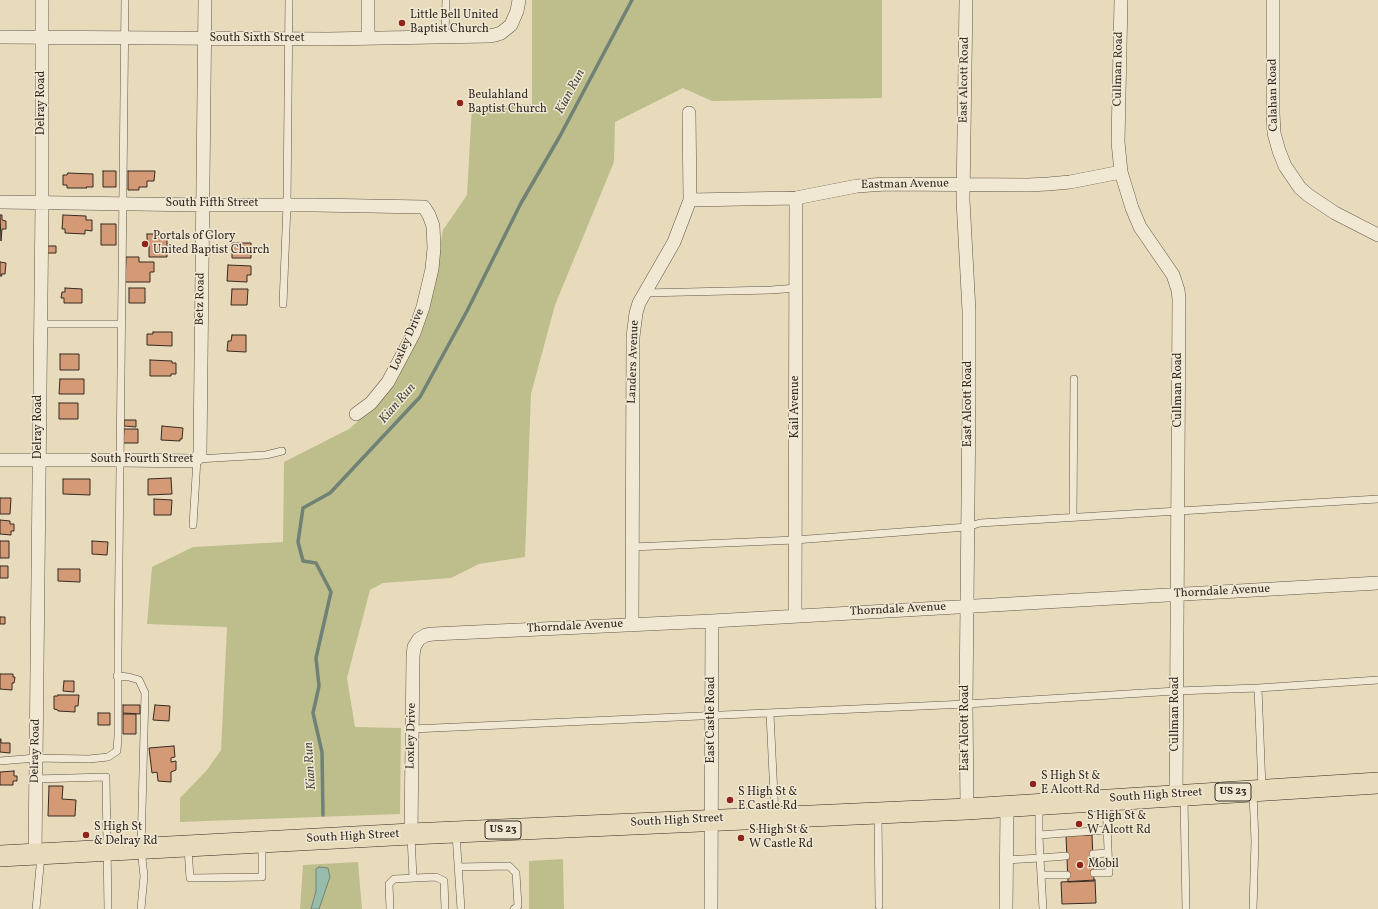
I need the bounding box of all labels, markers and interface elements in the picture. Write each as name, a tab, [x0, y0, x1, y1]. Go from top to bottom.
place label: Little Bell United Baptist Church	[410, 9, 498, 37]
marker: Little Bell United Baptist Church	[397, 18, 407, 28]
street label: Cullman Road	[1111, 31, 1127, 107]
street label: South Sixth Street	[209, 32, 305, 46]
street label: East Alcott Road	[957, 37, 973, 123]
street label: Calahan Road	[1266, 58, 1282, 132]
water label: Kian Run	[553, 67, 589, 117]
street label: Delray Road	[35, 71, 49, 135]
place label: Beulahland Baptist Church	[468, 89, 547, 117]
marker: Beulahland Baptist Church	[455, 98, 465, 108]
street label: Eastman Avenue	[861, 177, 949, 193]
street label: South Fifth Street	[166, 197, 258, 211]
place label: Portals of Glory United Baptist Church	[153, 230, 270, 258]
marker: Portals of Glory United Baptist Church	[140, 239, 150, 249]
street label: Betz Road	[193, 272, 209, 326]
street label: Loxley Drive	[388, 307, 428, 373]
street label: Landers Avenue	[625, 320, 643, 404]
street label: Cullman Road	[1172, 352, 1186, 428]
street label: East Alcott Road	[962, 361, 976, 447]
street label: Kail Avenue	[789, 376, 803, 438]
water label: Kian Run	[376, 381, 420, 427]
street label: Delray Road	[32, 395, 46, 459]
street label: South Fourth Street	[90, 453, 194, 467]
street label: Thorndale Avenue	[1174, 582, 1270, 602]
street label: Thorndale Avenue	[850, 600, 946, 620]
street label: Thorndale Avenue	[527, 617, 623, 637]
street label: Cullman Road	[1169, 676, 1183, 752]
street label: East Castle Road	[705, 677, 719, 763]
street label: East Alcott Road	[959, 685, 973, 771]
street label: Loxley Drive	[404, 703, 420, 769]
street label: Delray Road	[28, 719, 44, 783]
water label: Kian Run	[302, 741, 320, 791]
place label: S High St & E Alcott Rd	[1041, 770, 1100, 798]
marker: S High St & E Alcott Rd	[1028, 779, 1038, 789]
road number: US 23	[1215, 783, 1251, 801]
place label: S High St & E Castle Rd	[738, 786, 797, 814]
street label: South High Street	[1109, 786, 1203, 806]
marker: S High St & E Castle Rd	[725, 795, 735, 805]
place label: S High St & W Alcott Rd	[1087, 810, 1151, 838]
street label: South High Street	[630, 811, 724, 831]
marker: S High St & W Alcott Rd	[1074, 819, 1084, 829]
place label: S High St & Delray Rd	[94, 821, 158, 849]
road number: US 23	[485, 821, 521, 839]
place label: S High St & W Castle Rd	[749, 824, 813, 852]
street label: South High Street	[306, 827, 400, 847]
marker: S High St & Delray Rd	[81, 830, 91, 840]
marker: S High St & W Castle Rd	[736, 833, 746, 843]
place label: Mobil	[1088, 858, 1119, 872]
marker: Mobil	[1075, 860, 1085, 870]

